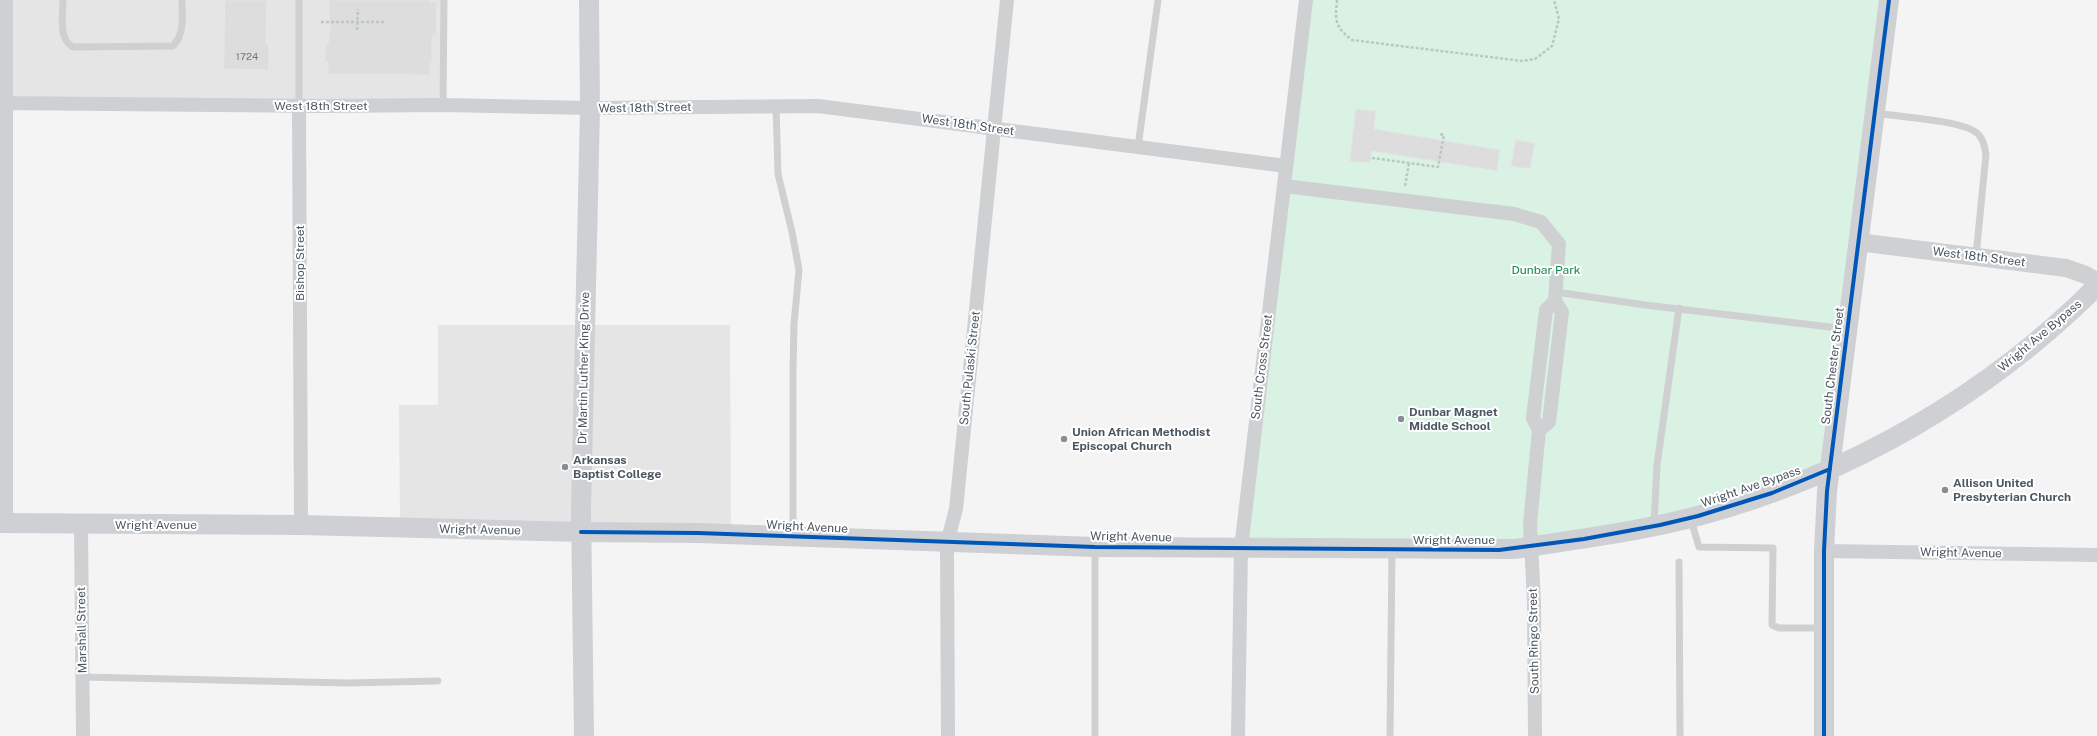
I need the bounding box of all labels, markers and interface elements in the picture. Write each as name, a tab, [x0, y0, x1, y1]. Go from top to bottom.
house number: 1724	[236, 51, 258, 63]
street label: West 18th Street	[274, 99, 368, 113]
street label: West 18th Street	[598, 100, 692, 116]
street label: West 18th Street	[921, 111, 1015, 139]
street label: Bishop Street	[293, 225, 307, 301]
street label: West 18th Street	[1932, 244, 2026, 270]
park label: Dunbar Park	[1511, 263, 1581, 277]
street label: Dr Martin Luther King Drive	[575, 292, 593, 444]
street label: Wright Ave Bypass	[1995, 297, 2085, 375]
street label: South Chester Street	[1819, 307, 1847, 425]
street label: South Pulaski Street	[957, 310, 983, 426]
street label: South Cross Street	[1248, 314, 1276, 420]
place label: Dunbar Magnet Middle School	[1409, 405, 1498, 433]
marker: Dunbar Magnet Middle School	[1396, 414, 1406, 424]
place label: Union African Methodist Episcopal Church	[1072, 425, 1210, 453]
marker: Union African Methodist Episcopal Church	[1059, 434, 1069, 444]
place label: Arkansas Baptist College	[573, 453, 661, 481]
marker: Arkansas Baptist College	[560, 462, 570, 472]
street label: Wright Ave Bypass	[1699, 463, 1803, 511]
place label: Allison United Presbyterian Church	[1953, 476, 2071, 504]
marker: Allison United Presbyterian Church	[1940, 485, 1950, 495]
street label: Wright Avenue	[115, 518, 197, 532]
street label: Wright Avenue	[766, 518, 848, 536]
street label: Wright Avenue	[439, 522, 521, 538]
street label: Wright Avenue	[1090, 529, 1172, 545]
street label: Wright Avenue	[1413, 533, 1495, 547]
street label: Wright Avenue	[1920, 545, 2002, 561]
street label: Marshall Street	[74, 587, 90, 673]
street label: South Ringo Street	[1526, 588, 1542, 694]

